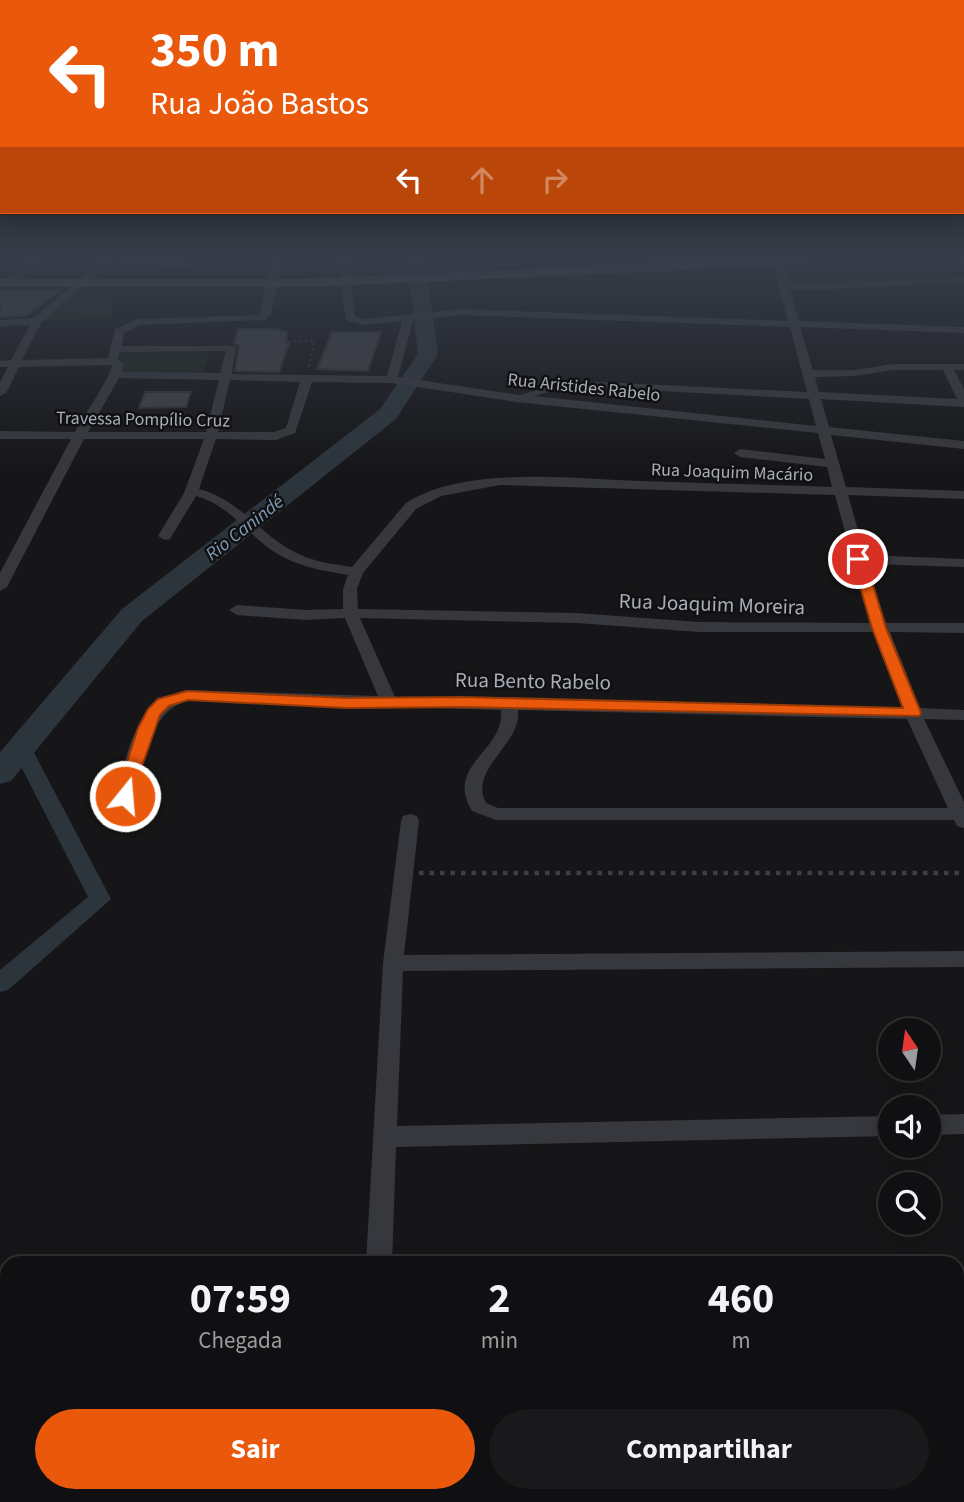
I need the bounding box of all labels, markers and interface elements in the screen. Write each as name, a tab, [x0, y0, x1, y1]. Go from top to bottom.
text: 350 m	[150, 16, 279, 86]
icon: left	[35, 28, 126, 119]
text: Rua João Bastos	[150, 81, 369, 127]
icon: left	[390, 161, 428, 199]
icon: ahead	[463, 161, 501, 199]
icon: right	[536, 161, 574, 199]
street label: Rua Aristides Rabelo	[506, 367, 662, 408]
street label: Travessa Pompílio Cruz	[56, 405, 231, 434]
street label: Rua Joaquim Macário	[650, 457, 814, 488]
water label: Rio Canindé	[200, 488, 291, 567]
pin	[828, 529, 888, 589]
icon: arrive	[839, 540, 877, 578]
street label: Rua Joaquim Moreira	[618, 586, 806, 622]
street label: Rua Bento Rabelo	[455, 665, 611, 697]
position arrow	[88, 759, 162, 833]
north arrow	[878, 1018, 942, 1082]
map controls	[878, 1018, 941, 1235]
button: sound	[878, 1095, 941, 1158]
button: search	[878, 1172, 941, 1235]
text: 07:59	[190, 1269, 291, 1329]
text: 2	[488, 1269, 510, 1329]
text: 460	[708, 1269, 774, 1329]
text: Chegada	[198, 1324, 282, 1357]
text: min	[481, 1324, 518, 1357]
text: m	[731, 1324, 751, 1357]
button: Sair	[35, 1409, 475, 1489]
button: Compartilhar	[489, 1409, 929, 1489]

